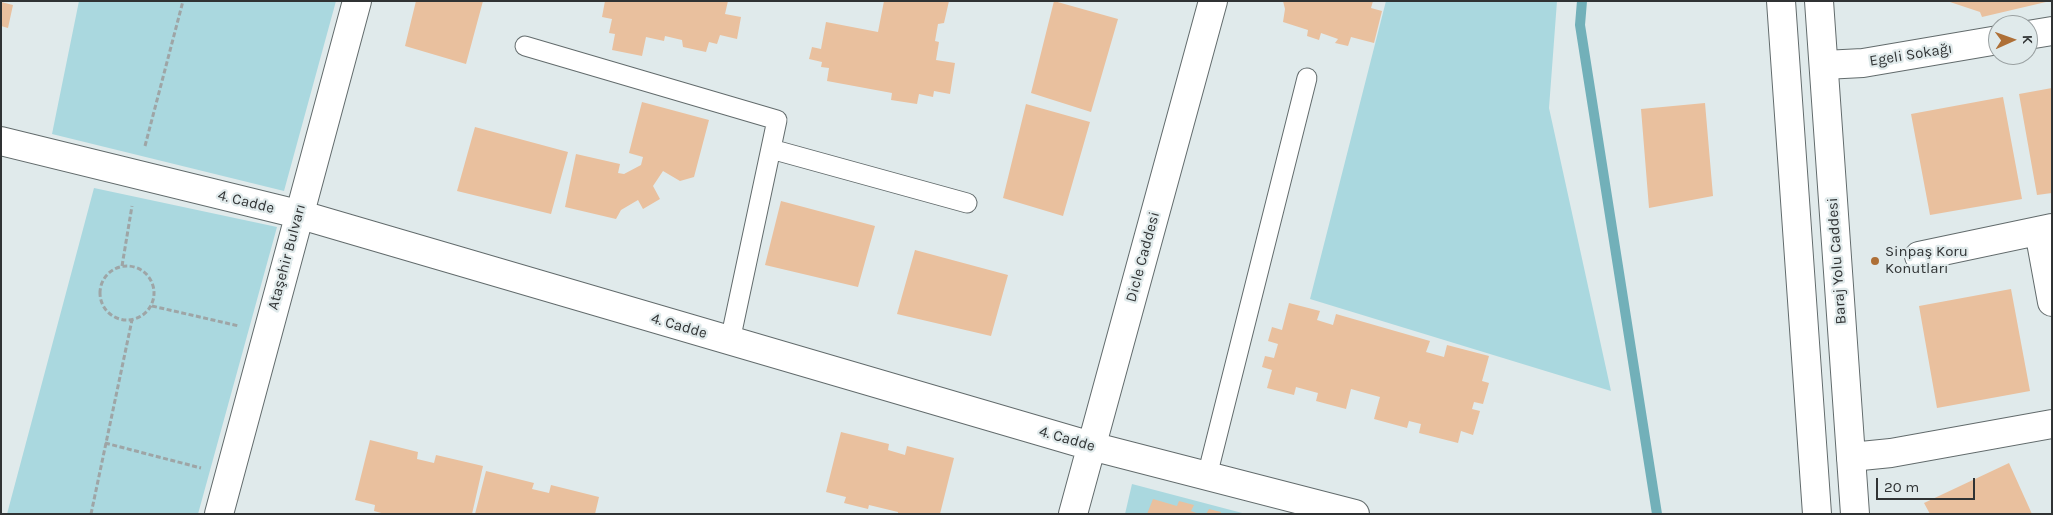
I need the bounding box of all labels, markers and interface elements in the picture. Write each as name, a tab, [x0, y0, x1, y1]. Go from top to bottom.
north arrow	[1988, 15, 2038, 65]
text: K	[2019, 35, 2036, 44]
street label: Egeli Sokağı	[1868, 40, 1954, 70]
street label: 4. Cadde	[216, 186, 276, 218]
street label: Baraj Yolu Caddesi	[1824, 197, 1850, 325]
street label: Ataşehir Bulvarı	[264, 202, 310, 312]
street label: Dicle Caddesi	[1122, 210, 1164, 304]
place label: Sinpaş Koru Konutları	[1885, 243, 1968, 278]
marker: Sinpaş Koru Konutları	[1869, 255, 1881, 267]
street label: 4. Cadde	[649, 309, 709, 343]
street label: 4. Cadde	[1037, 422, 1097, 456]
scale bar	[1878, 468, 1977, 500]
text: 20 m	[1884, 478, 1919, 496]

